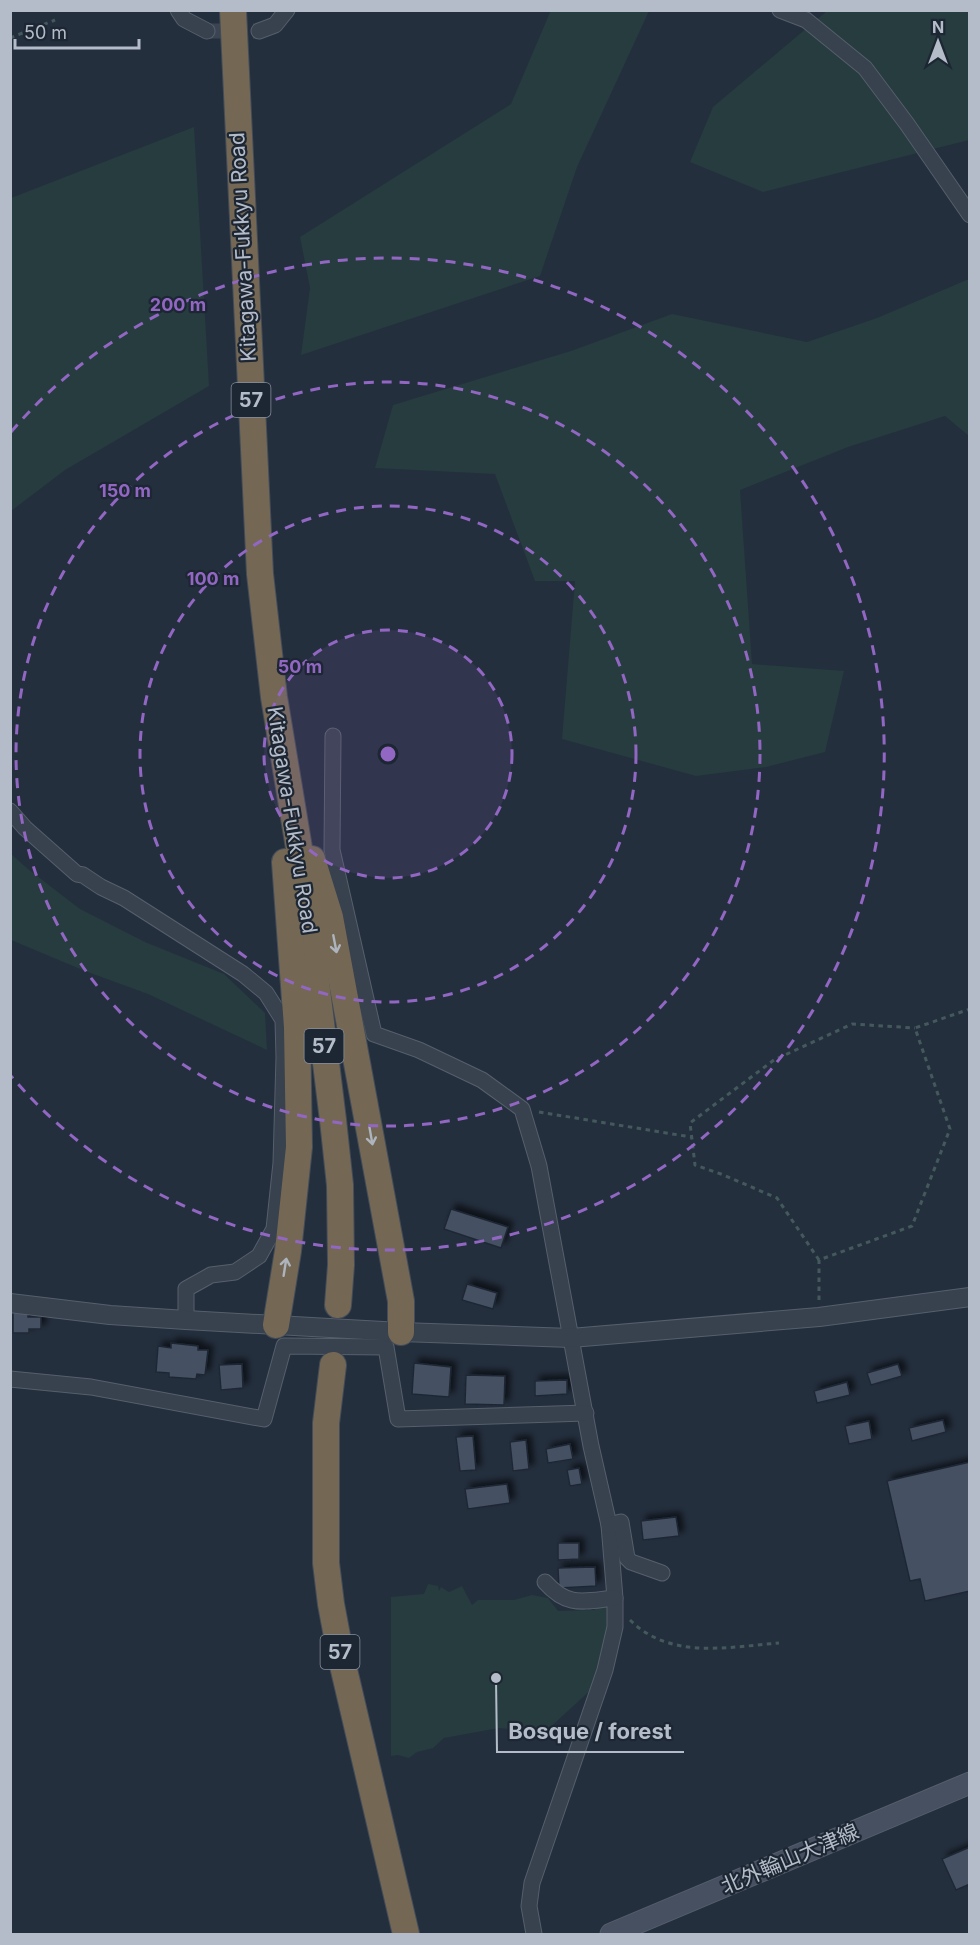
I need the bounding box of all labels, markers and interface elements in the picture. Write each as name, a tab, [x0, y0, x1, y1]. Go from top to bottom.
scale bar	[15, 12, 140, 50]
north arrow	[908, 12, 968, 72]
text: N	[932, 17, 944, 37]
text: 50 m	[24, 22, 67, 43]
street label: Kitagawa-Fukkyu Road	[224, 132, 261, 362]
text: 200 m	[150, 294, 206, 315]
road number: 57	[232, 383, 270, 417]
text: 150 m	[99, 480, 151, 501]
text: 100 m	[187, 568, 239, 589]
text: 50 m	[278, 656, 322, 677]
street label: Kitagawa-Fukkyu Road	[262, 705, 323, 935]
centre of rings	[378, 744, 398, 764]
one-way arrow	[330, 934, 341, 953]
road number: 57	[304, 1029, 344, 1063]
one-way arrow	[366, 1125, 377, 1145]
one-way arrow	[280, 1258, 291, 1278]
road number: 57	[320, 1635, 360, 1669]
callout: Bosque / forest	[497, 1712, 684, 1752]
text: Bosque / forest	[508, 1718, 672, 1744]
street label: 北外輪山大津線	[717, 1818, 862, 1899]

